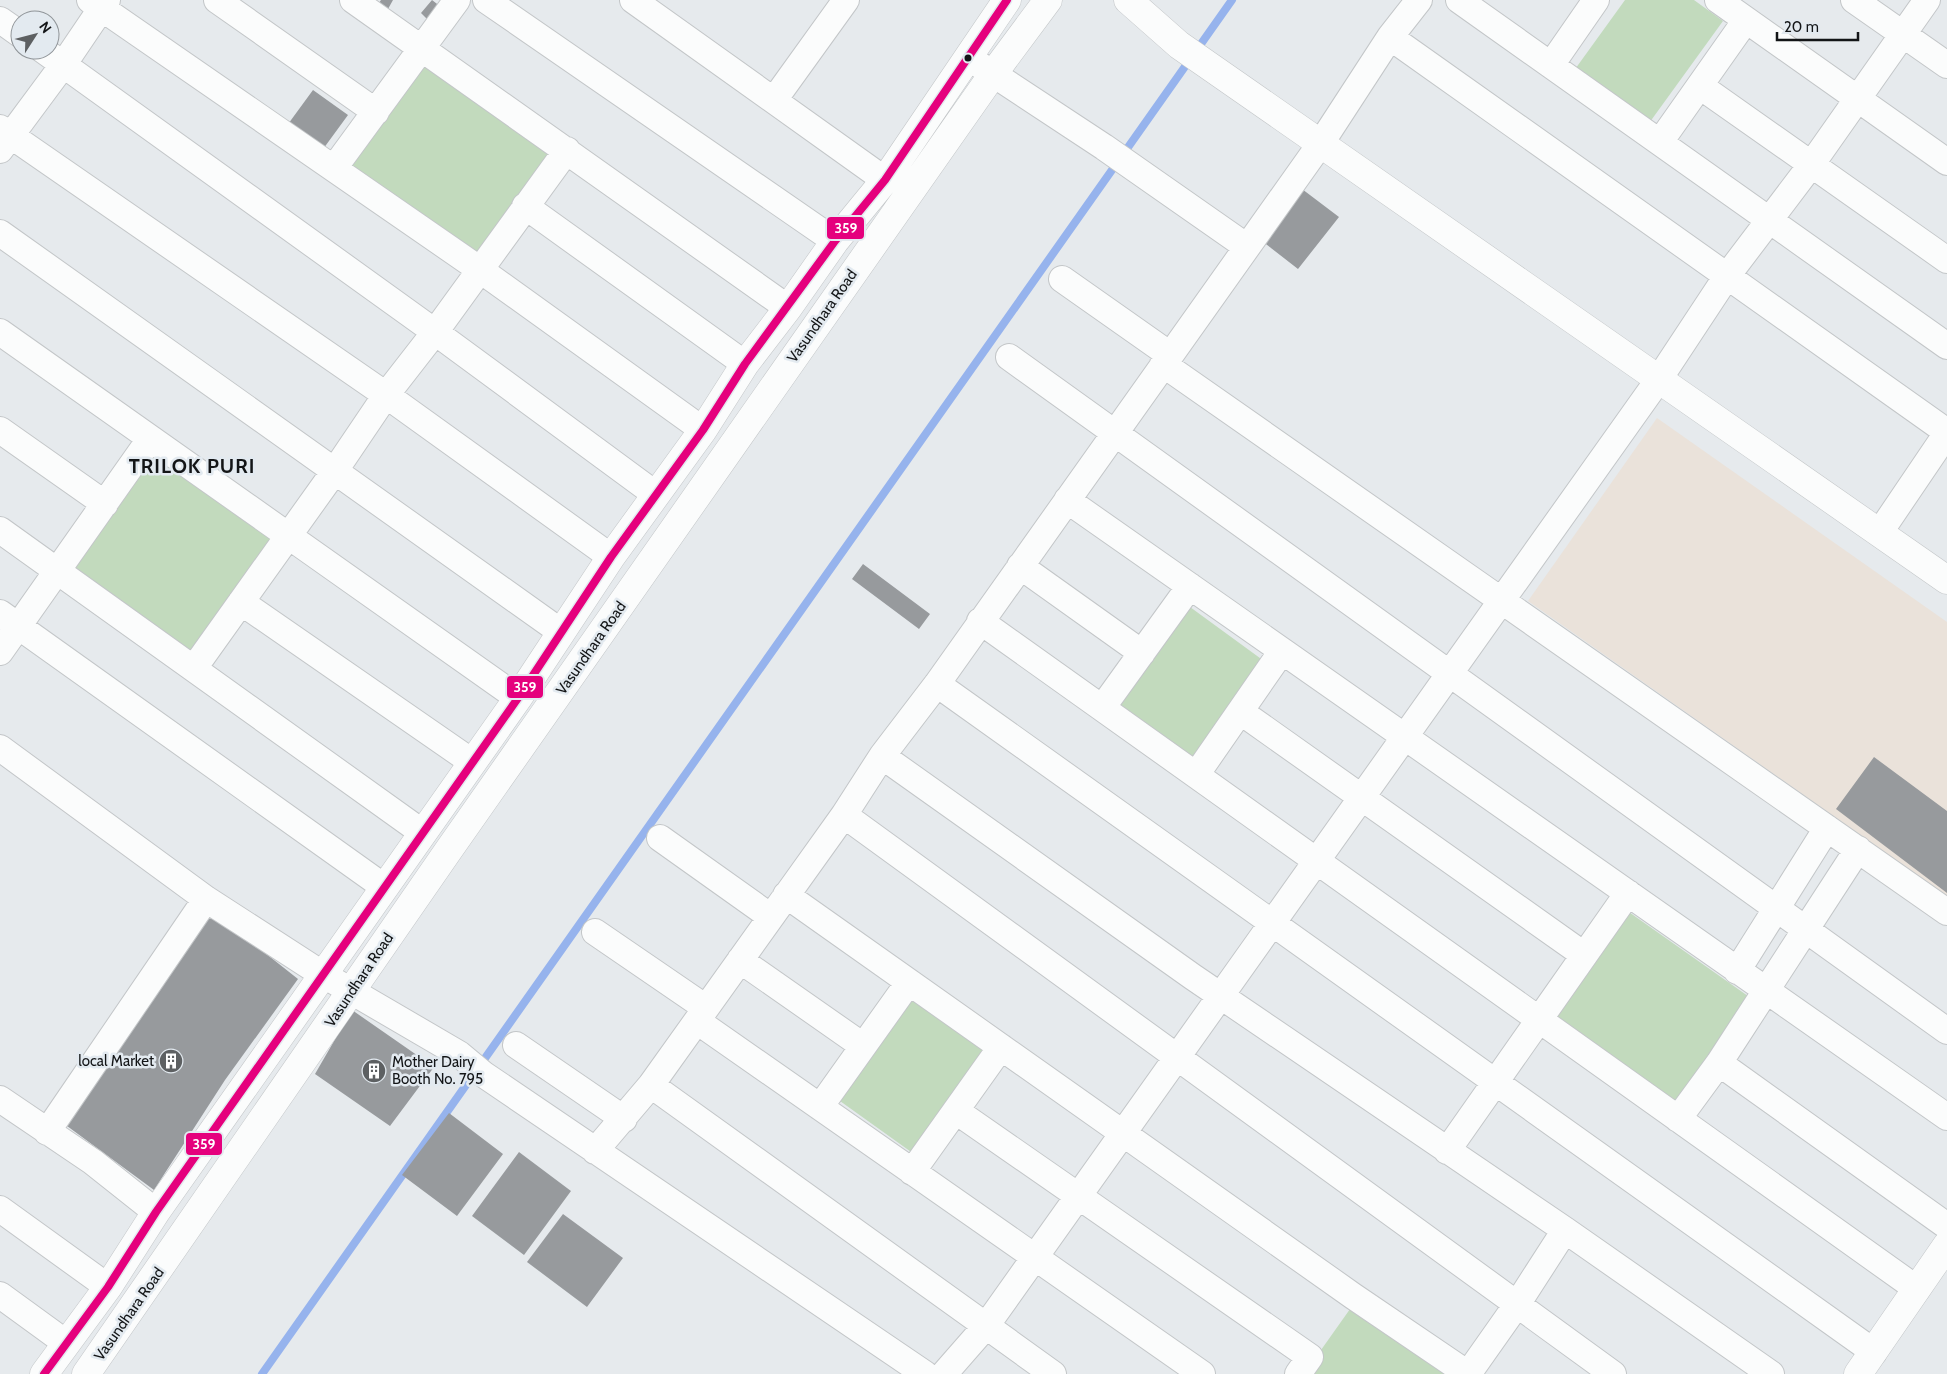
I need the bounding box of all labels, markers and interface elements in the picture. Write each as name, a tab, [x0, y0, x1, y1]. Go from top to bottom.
north arrow	[10, 10, 60, 60]
scale bar	[1777, 10, 1858, 42]
text: N	[35, 18, 56, 37]
text: 20 m	[1784, 18, 1819, 36]
unlabelled marker	[963, 53, 973, 63]
line badge: 359	[826, 216, 865, 240]
text: 359	[835, 219, 858, 237]
street label: Vasundhara Road	[783, 266, 861, 366]
district label: TRILOK PURI	[129, 454, 255, 478]
street label: Vasundhara Road	[552, 598, 630, 698]
line badge: 359	[506, 675, 544, 699]
text: 359	[514, 678, 537, 696]
street label: Vasundhara Road	[321, 930, 397, 1030]
building icon: local Market	[158, 1048, 184, 1074]
place label: local Market	[78, 1052, 154, 1070]
place label: Mother Dairy Booth No. 795	[392, 1053, 483, 1088]
building icon: Mother Dairy Booth No. 795	[361, 1058, 387, 1084]
line badge: 359	[185, 1132, 223, 1156]
text: 359	[193, 1135, 216, 1153]
street label: Vasundhara Road	[90, 1264, 168, 1364]

